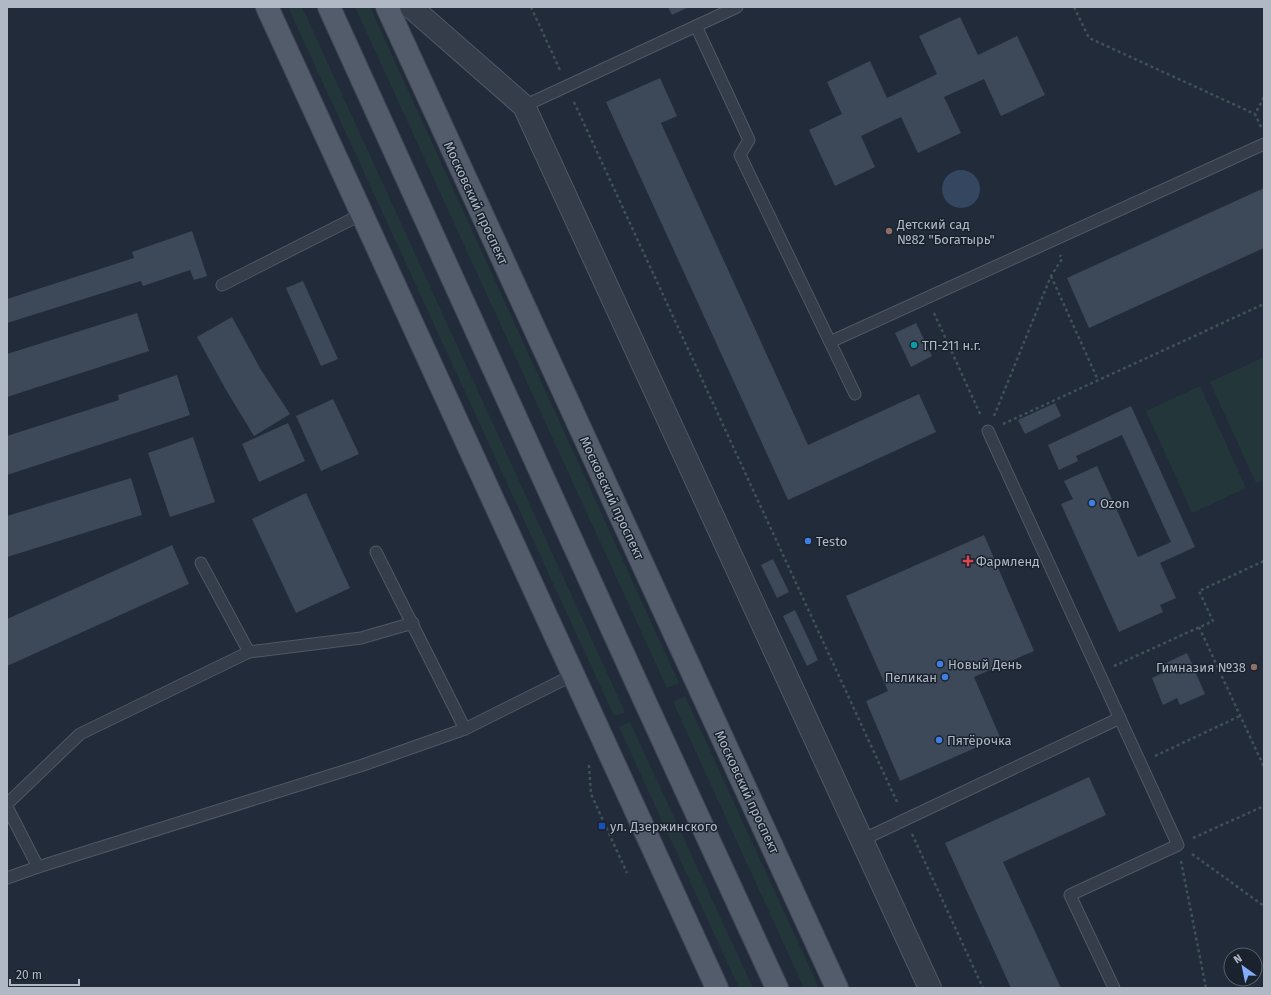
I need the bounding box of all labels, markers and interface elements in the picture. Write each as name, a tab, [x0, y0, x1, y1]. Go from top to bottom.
street label: Московский проспект	[441, 139, 511, 267]
place label: Детский сад №82 "Богатырь"	[896, 217, 995, 247]
marker: Детский сад №82 "Богатырь"	[884, 226, 894, 236]
place label: ТП-211 н.г.	[922, 338, 981, 353]
marker: ТП-211 н.г.	[909, 340, 919, 350]
street label: Московский проспект	[577, 434, 647, 562]
place label: Ozon	[1100, 496, 1130, 511]
marker: Ozon	[1087, 498, 1097, 508]
place label: Testo	[816, 534, 847, 549]
marker: Testo	[803, 536, 813, 546]
place label: Фармленд	[976, 554, 1040, 569]
marker: Фармленд	[963, 556, 973, 566]
place label: Новый День	[948, 657, 1022, 672]
marker: Новый День	[935, 659, 945, 669]
place label: Гимназия №38	[1156, 660, 1246, 675]
marker: Гимназия №38	[1249, 662, 1259, 672]
place label: Пеликан	[885, 670, 937, 685]
marker: Пеликан	[940, 672, 950, 682]
street label: Московский проспект	[712, 728, 782, 856]
place label: Пятёрочка	[947, 733, 1012, 748]
marker: Пятёрочка	[934, 735, 944, 745]
place label: ул. Дзержинского	[610, 819, 718, 834]
marker: ул. Дзержинского	[597, 821, 607, 831]
north arrow	[1223, 947, 1263, 987]
text: N	[1231, 952, 1244, 966]
scale bar	[10, 961, 79, 987]
text: 20 m	[16, 968, 42, 982]

